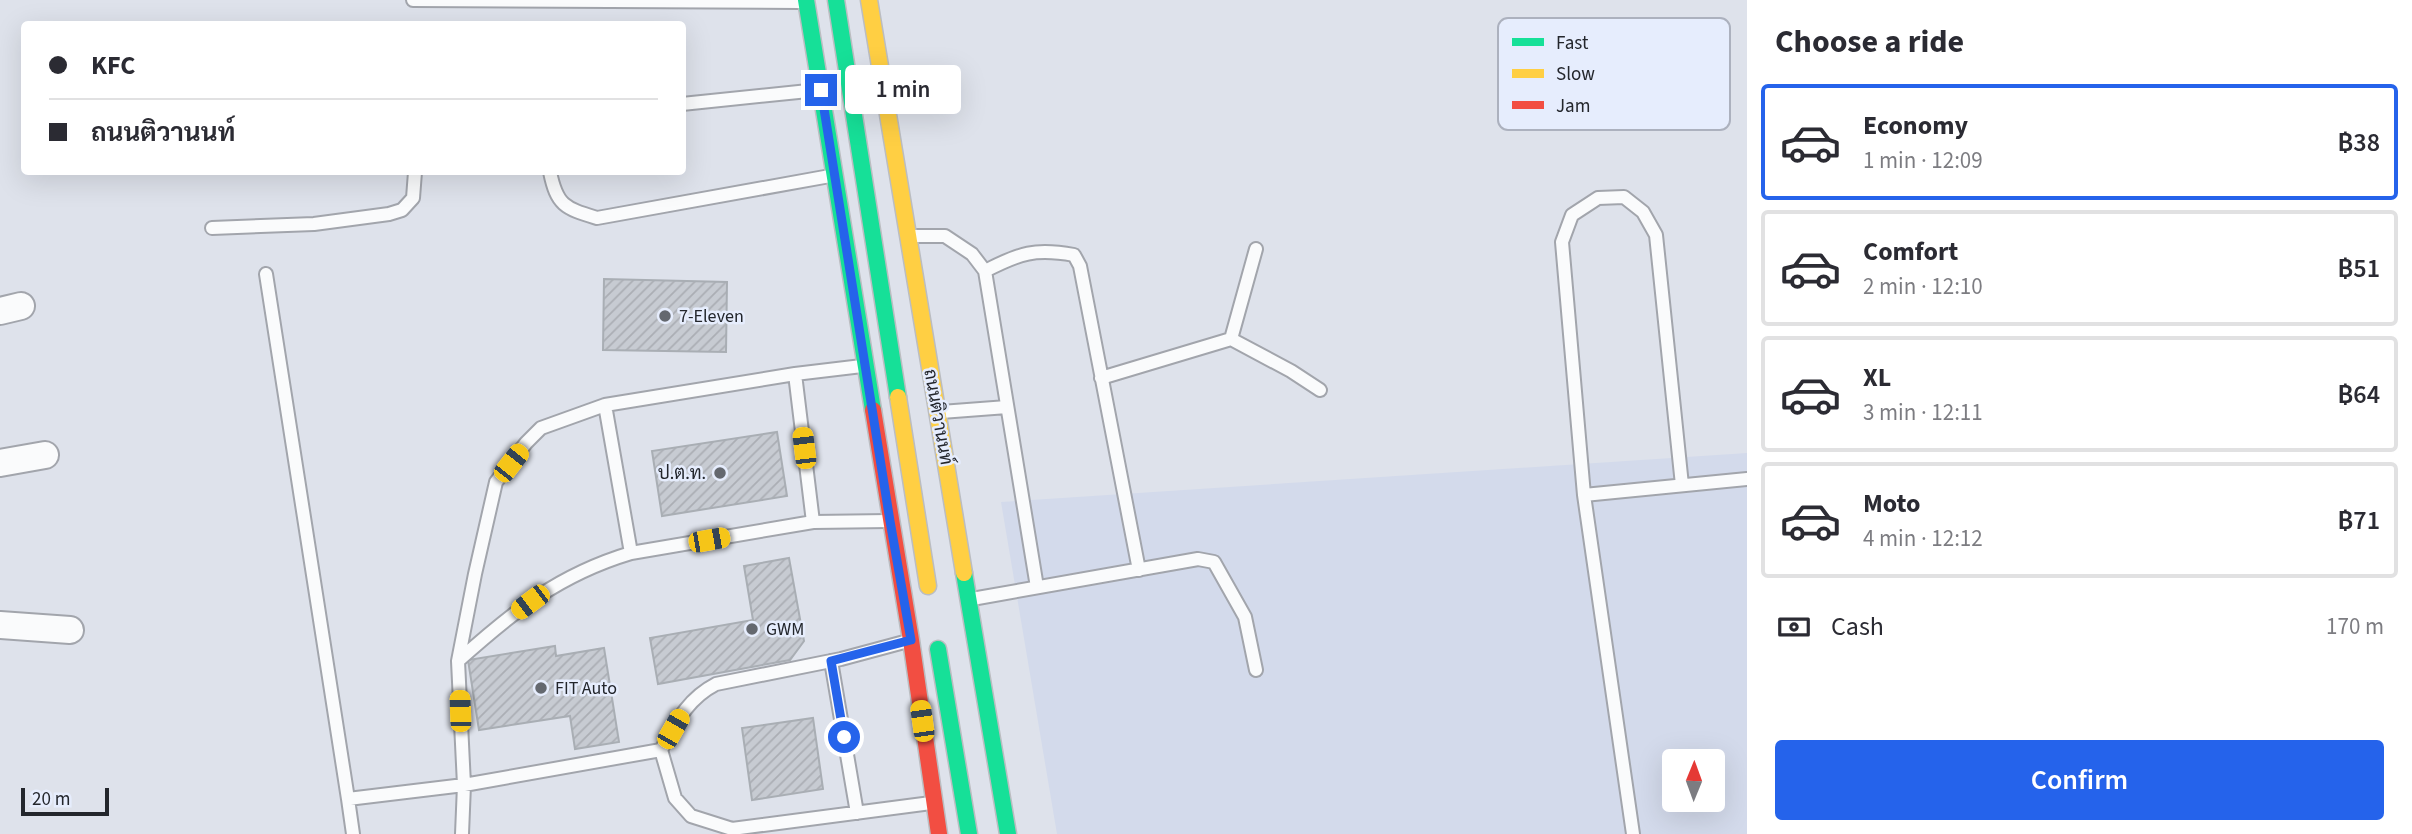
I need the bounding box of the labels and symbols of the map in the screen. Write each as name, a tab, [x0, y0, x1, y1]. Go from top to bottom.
legend	[1498, 18, 1730, 130]
text: Fast	[1556, 30, 1589, 57]
text: Slow	[1556, 61, 1595, 88]
callout: 1 min	[846, 66, 961, 114]
route end	[805, 74, 837, 106]
text: Jam	[1556, 93, 1590, 120]
place label: 7-Eleven	[679, 304, 744, 329]
marker: 7-Eleven	[657, 308, 673, 324]
street label: ถนนติวานนท์	[917, 367, 960, 467]
car	[792, 426, 817, 470]
car	[490, 440, 533, 486]
place label: ป.ต.ท.	[658, 461, 706, 486]
marker: ป.ต.ท.	[712, 465, 728, 481]
car	[687, 526, 732, 554]
car	[507, 581, 554, 623]
place label: GWM	[766, 617, 804, 642]
marker: GWM	[744, 621, 760, 637]
place label: FIT Auto	[555, 676, 617, 701]
marker: FIT Auto	[533, 680, 549, 696]
car	[449, 690, 472, 732]
car	[909, 699, 936, 743]
car	[654, 706, 693, 752]
route start	[828, 721, 860, 753]
north arrow	[1662, 749, 1726, 812]
scale bar	[21, 785, 108, 817]

